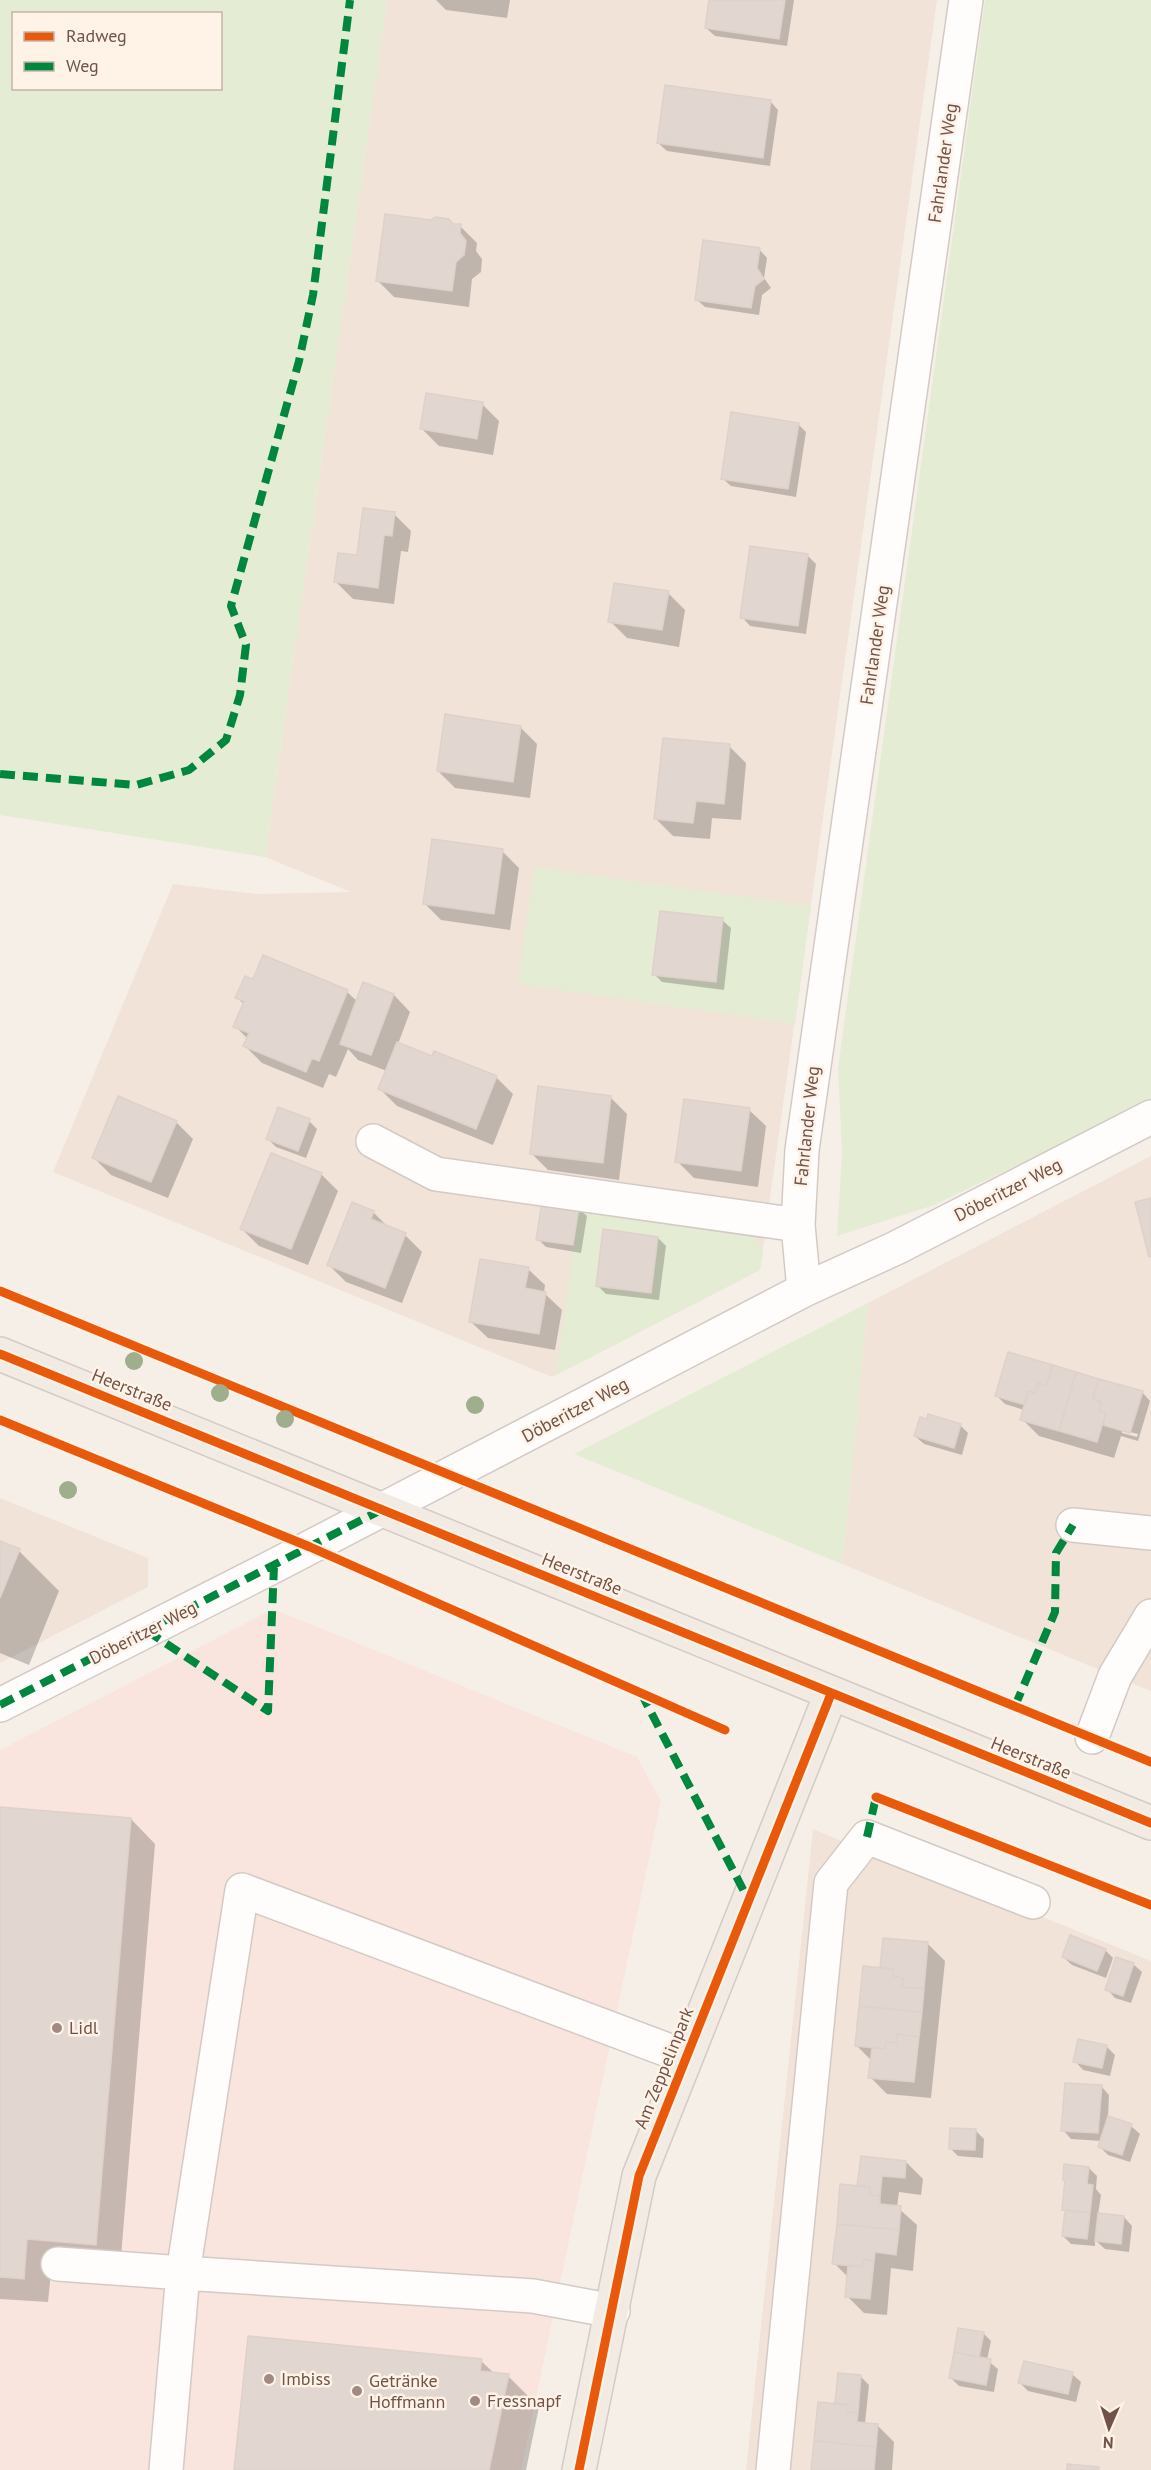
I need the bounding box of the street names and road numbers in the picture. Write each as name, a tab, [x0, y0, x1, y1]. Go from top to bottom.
street label: Fahrlander Weg	[923, 102, 962, 224]
street label: Fahrlander Weg	[855, 584, 894, 706]
street label: Fahrlander Weg	[789, 1065, 824, 1187]
street label: Döberitzer Weg	[950, 1153, 1065, 1226]
street label: Heerstraße	[89, 1363, 176, 1416]
street label: Döberitzer Weg	[517, 1372, 632, 1447]
street label: Heerstraße	[539, 1547, 626, 1600]
street label: Döberitzer Weg	[85, 1596, 200, 1669]
street label: Heerstraße	[988, 1731, 1075, 1784]
street label: Am Zeppelinpark	[629, 2003, 699, 2132]

